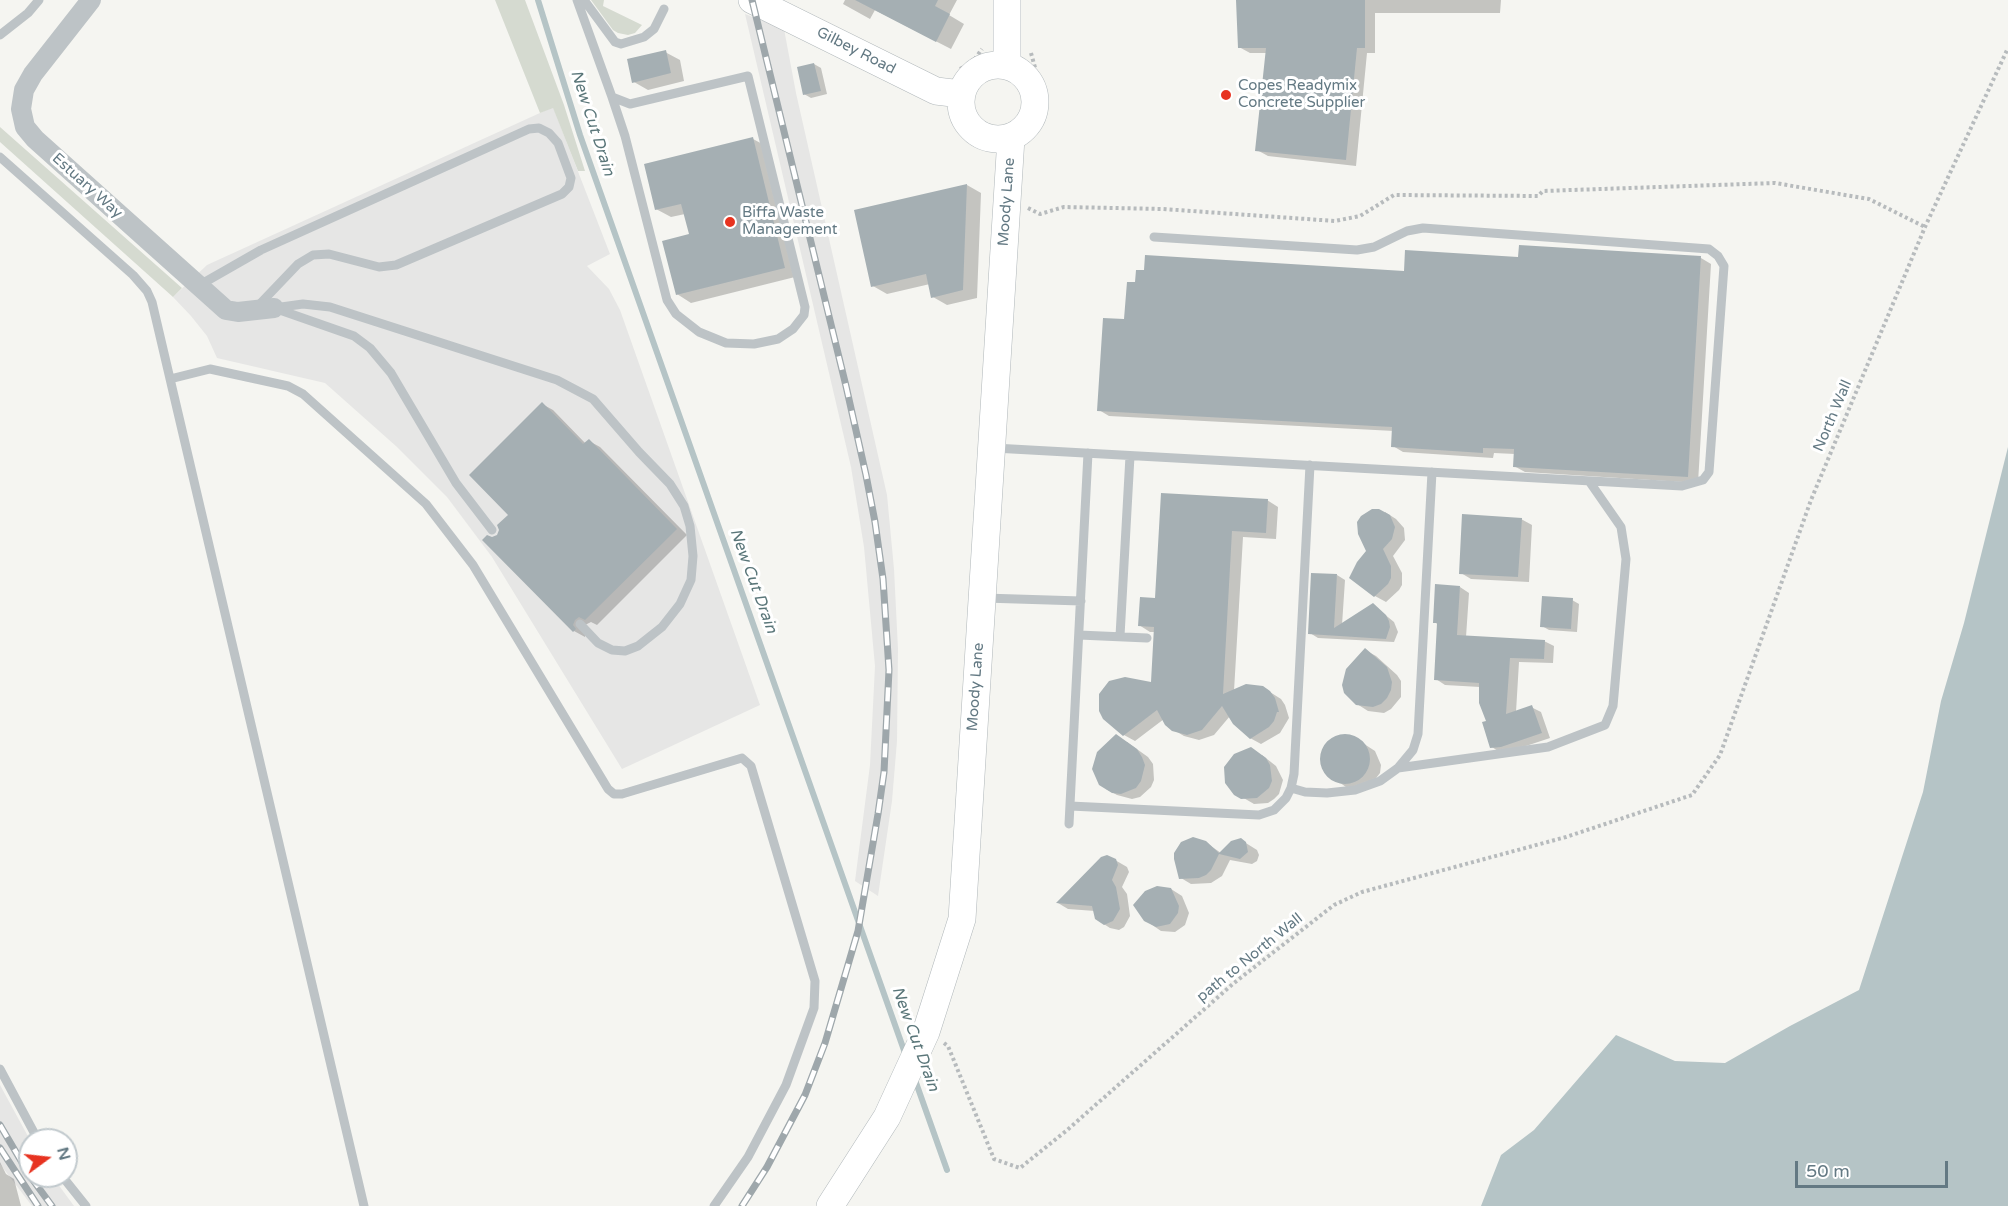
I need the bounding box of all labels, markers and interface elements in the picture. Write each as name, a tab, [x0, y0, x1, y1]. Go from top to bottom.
street label: Gilbey Road	[813, 23, 899, 79]
water label: New Cut Drain	[566, 68, 618, 178]
place label: Copes Readymix Concrete Supplier	[1238, 77, 1365, 112]
marker: Copes Readymix Concrete Supplier	[1219, 88, 1233, 102]
street label: Estuary Way	[48, 150, 126, 222]
street label: Moody Lane	[995, 157, 1019, 247]
place label: Biffa Waste Management	[742, 204, 837, 239]
marker: Biffa Waste Management	[723, 215, 737, 229]
street label: North Wall	[1810, 378, 1856, 454]
water label: New Cut Drain	[725, 526, 781, 636]
street label: Moody Lane	[964, 642, 988, 732]
street label: path to North Wall	[1193, 910, 1307, 1006]
water label: New Cut Drain	[887, 984, 943, 1094]
north arrow	[18, 1128, 78, 1188]
text: N	[52, 1145, 75, 1163]
scale bar	[1798, 1149, 1951, 1187]
text: 50 m	[1806, 1160, 1850, 1182]

